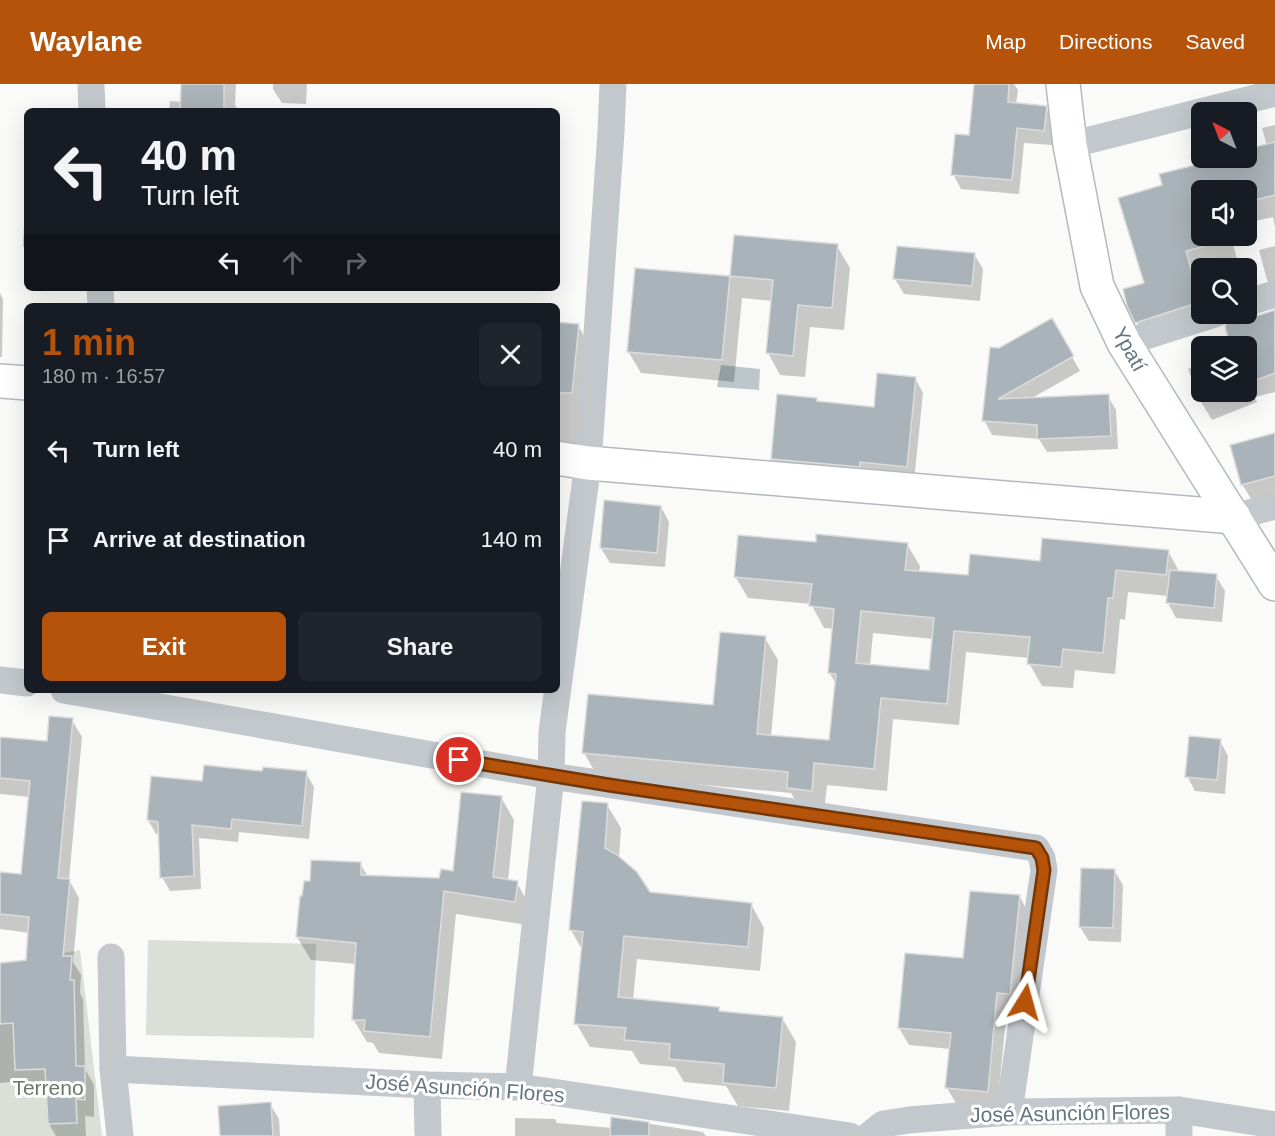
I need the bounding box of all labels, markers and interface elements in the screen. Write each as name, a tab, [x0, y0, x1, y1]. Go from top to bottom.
text: Waylane	[30, 26, 143, 57]
text: Map	[985, 30, 1026, 53]
text: Directions	[1059, 30, 1152, 53]
text: Saved	[1185, 30, 1245, 53]
north arrow	[1191, 102, 1257, 168]
map controls	[1191, 102, 1257, 402]
icon: left	[42, 132, 120, 210]
text: 40 m	[141, 132, 237, 179]
button: sound	[1191, 180, 1257, 246]
text: Turn left	[141, 181, 239, 211]
icon: left	[213, 246, 246, 279]
icon: ahead	[276, 246, 309, 279]
icon: right	[339, 246, 372, 279]
button: search	[1191, 258, 1257, 324]
text: 1 min	[42, 322, 136, 363]
button: close	[479, 323, 542, 386]
street label: Ypatí	[1108, 323, 1152, 375]
button: layers	[1191, 336, 1257, 402]
text: 180 m · 16:57	[42, 365, 165, 387]
icon: left	[42, 434, 75, 467]
text: Turn left	[93, 437, 179, 462]
text: 40 m	[493, 437, 542, 462]
icon: arrive	[42, 524, 75, 557]
text: Arrive at destination	[93, 527, 306, 552]
text: 140 m	[481, 527, 542, 552]
button: Exit	[42, 612, 286, 681]
button: Share	[298, 612, 542, 681]
pin	[433, 734, 484, 785]
icon: arrive	[442, 743, 475, 776]
position arrow	[993, 970, 1057, 1034]
street label: José Asunción Flores	[365, 1070, 565, 1106]
park label: Terreno	[12, 1076, 84, 1099]
street label: José Asunción Flores	[970, 1100, 1170, 1126]

